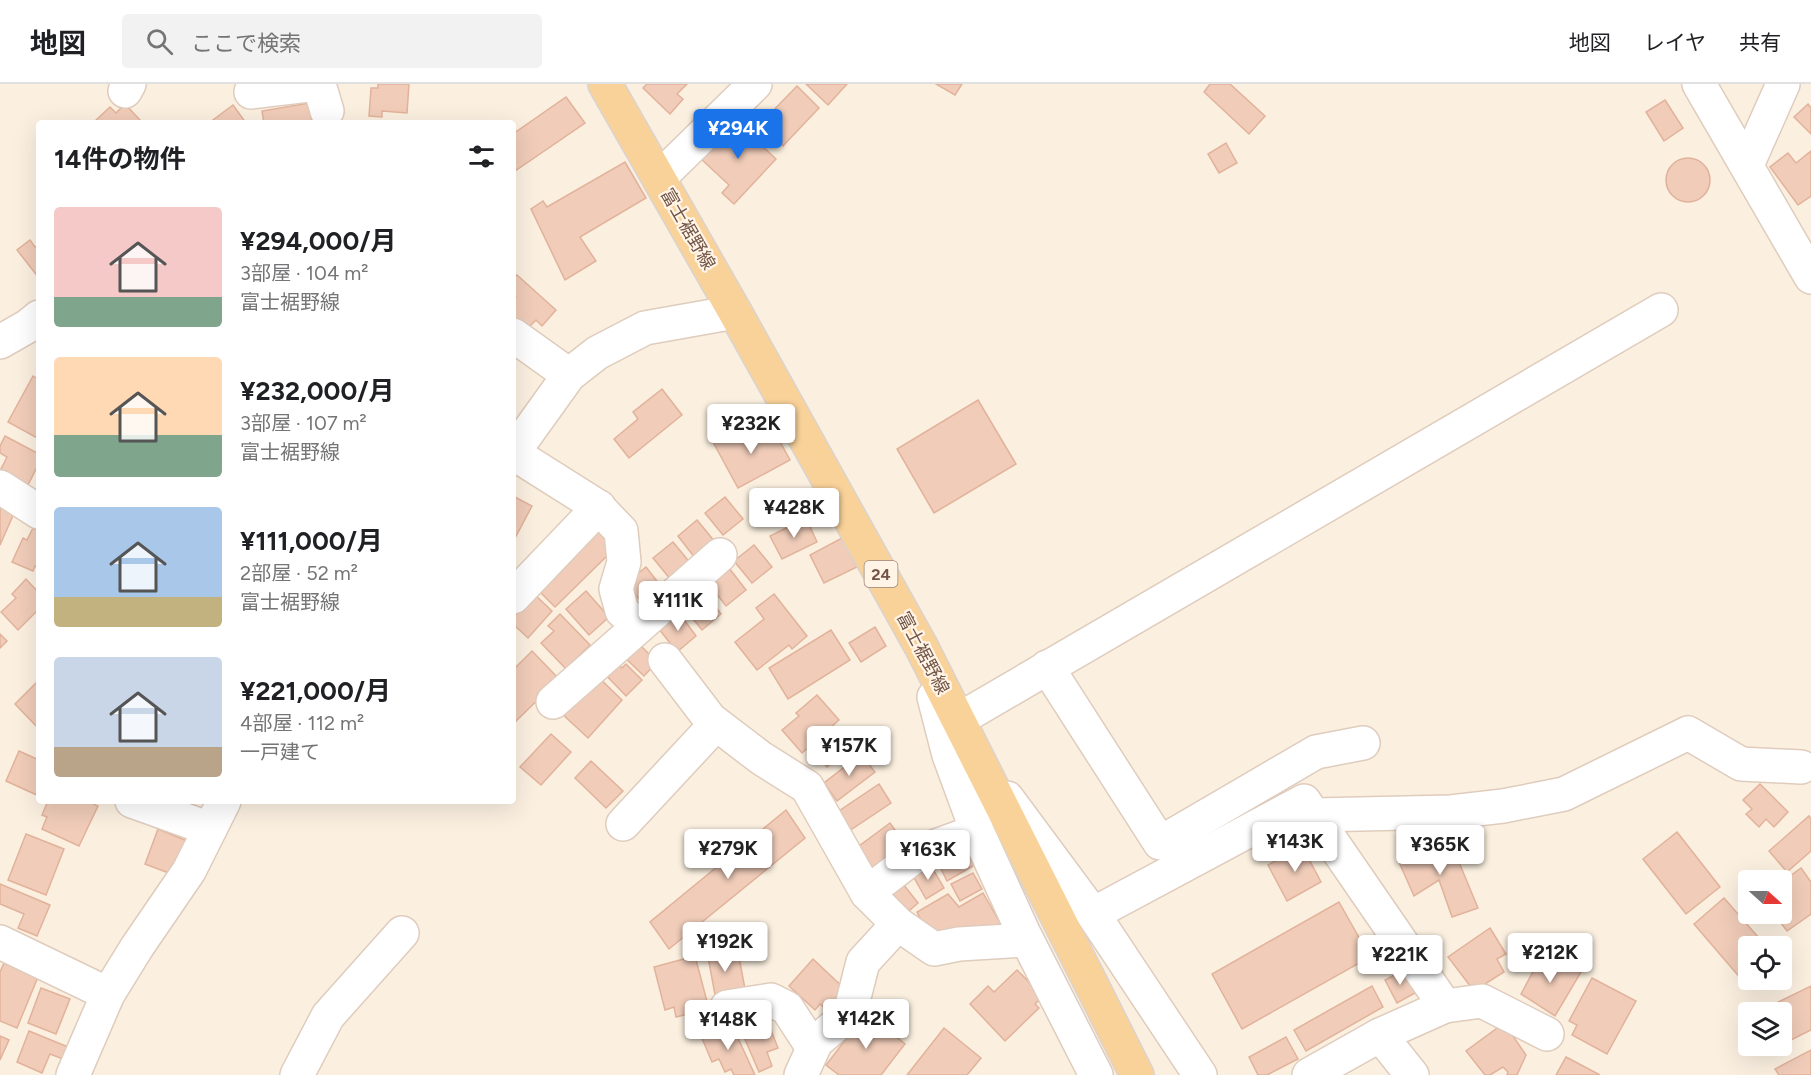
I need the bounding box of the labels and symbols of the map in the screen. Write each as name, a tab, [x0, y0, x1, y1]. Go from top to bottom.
pin: ¥294K	[696, 109, 780, 160]
street label: 富士裾野線	[656, 185, 720, 273]
pin: ¥232K	[709, 404, 793, 455]
pin: ¥428K	[752, 488, 836, 539]
road number: 24	[864, 561, 898, 587]
pin: ¥111K	[636, 581, 720, 632]
street label: 富士裾野線	[892, 608, 954, 698]
pin: ¥157K	[807, 726, 891, 777]
pin: ¥143K	[1253, 822, 1337, 873]
pin: ¥365K	[1398, 825, 1482, 876]
pin: ¥279K	[686, 829, 770, 880]
pin: ¥163K	[886, 830, 970, 881]
north arrow	[1738, 870, 1792, 924]
pin: ¥192K	[683, 922, 767, 973]
pin: ¥212K	[1508, 933, 1592, 984]
pin: ¥221K	[1358, 935, 1442, 986]
pin: ¥142K	[824, 999, 908, 1050]
pin: ¥148K	[686, 1000, 770, 1051]

